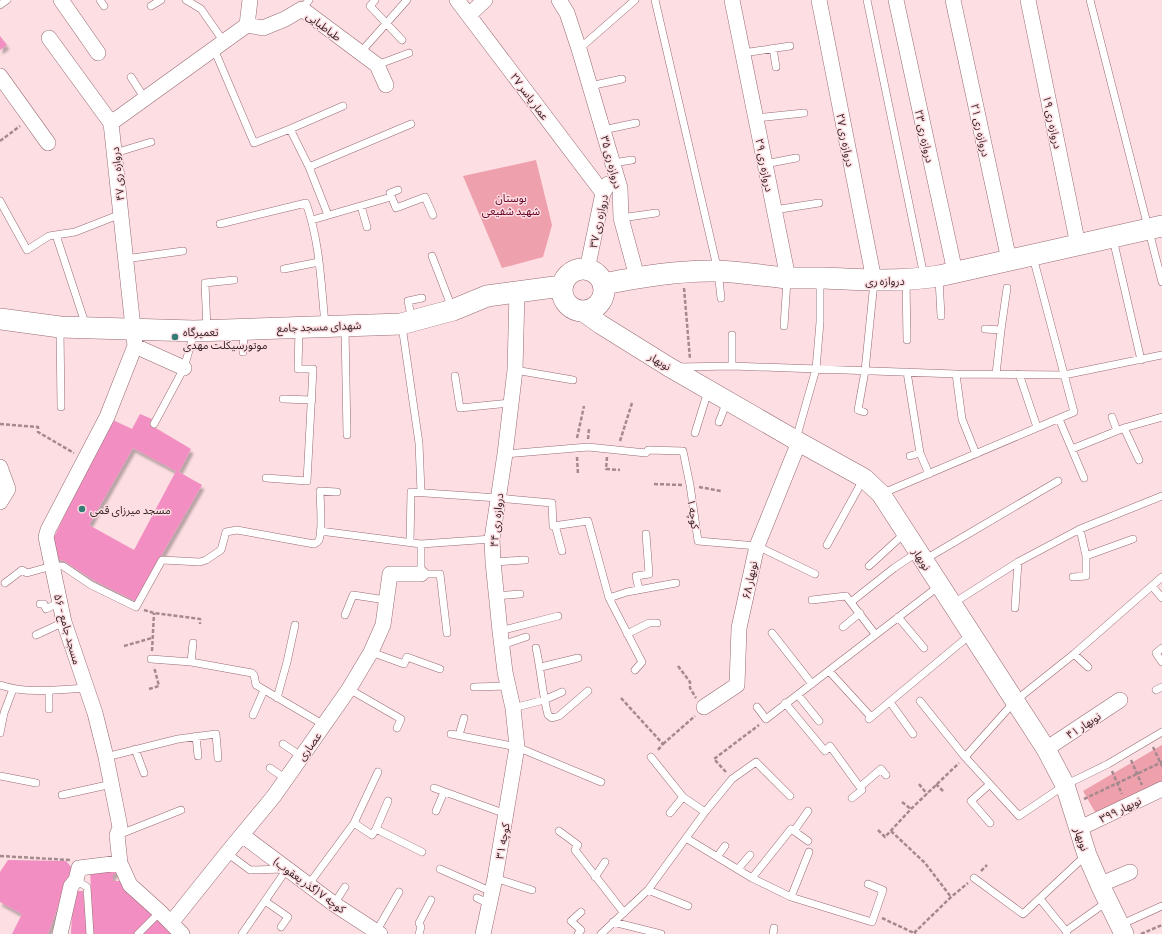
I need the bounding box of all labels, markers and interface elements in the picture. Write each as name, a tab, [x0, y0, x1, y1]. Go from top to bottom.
street label: طباطبایی	[303, 9, 344, 44]
street label: عمار یاسر ۲۷	[507, 70, 552, 123]
street label: دروازه ری ۱۹	[1040, 94, 1065, 150]
street label: دروازه ری ۲۱	[968, 102, 993, 158]
street label: دروازه ری ۲۳	[912, 108, 937, 164]
street label: دروازه ری ۲۷	[833, 112, 858, 168]
street label: دروازه ری ۳۵	[598, 134, 625, 190]
street label: دروازه ری ۲۹	[752, 137, 777, 193]
street label: دروازه ری ۴۷	[108, 146, 127, 202]
park label: بوستان شهید شفیعی	[482, 191, 541, 218]
street label: دروازه ری ۳۷	[586, 193, 611, 249]
street label: دروازه ری	[865, 274, 905, 288]
street label: شهدای مسجد جامع	[276, 318, 362, 336]
place label: تعمیرگاه موتورسیکلت مهدی	[183, 325, 268, 352]
marker: تعمیرگاه موتورسیکلت مهدی	[170, 332, 180, 342]
street label: نوبهار	[645, 349, 674, 374]
street label: دروازه ری ۴۴	[487, 492, 506, 548]
street label: کوچه ۱	[683, 498, 703, 531]
place label: مسجد میرزای قمی	[90, 503, 171, 517]
marker: مسجد میرزای قمی	[77, 504, 87, 514]
street label: نوبهار	[909, 545, 934, 573]
street label: نوبهار ۶۸	[739, 560, 760, 601]
street label: ۵۶ - مسجد جامع	[50, 592, 84, 667]
street label: نوبهار ۴۱	[1063, 709, 1103, 742]
street label: عصاری	[294, 729, 325, 763]
street label: نوبهار ۳۹۹	[1097, 793, 1144, 826]
street label: کوچه ۳۱	[492, 822, 514, 860]
street label: نوبهار	[1071, 825, 1092, 853]
street label: کوچه ۷ (گذر یعقوب)	[270, 854, 349, 917]

